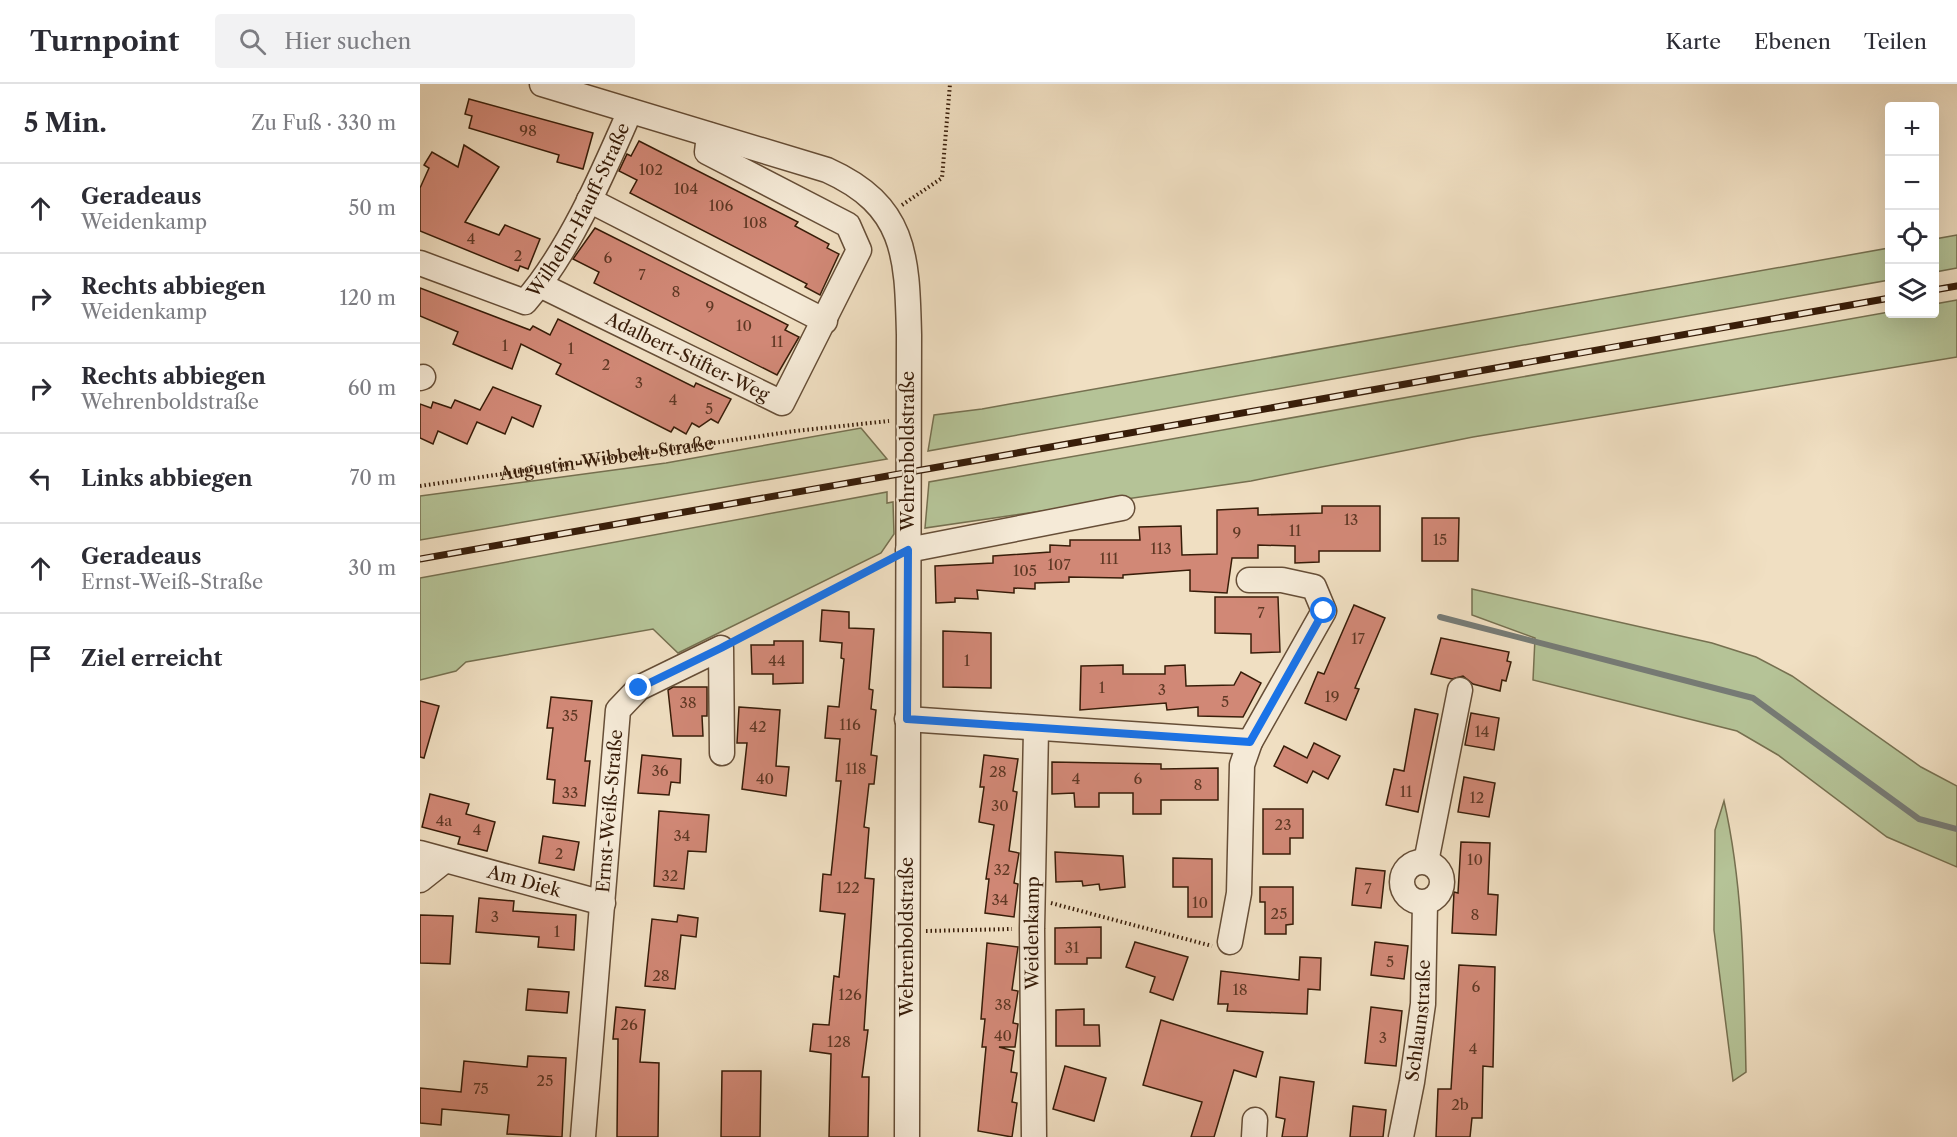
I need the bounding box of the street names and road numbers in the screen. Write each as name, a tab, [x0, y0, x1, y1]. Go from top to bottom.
street label: Wilhelm-Hauff-Straße	[522, 119, 634, 302]
street label: Adalbert-Stifter-Weg	[601, 307, 773, 406]
street label: Wehrenboldstraße	[897, 371, 919, 532]
street label: Augustin-Wibbelt-Straße	[497, 432, 716, 485]
street label: Ernst-Weiß-Straße	[592, 728, 627, 894]
street label: Wehrenboldstraße	[896, 857, 918, 1018]
street label: Am Diek	[484, 861, 565, 902]
street label: Weidenkamp	[1021, 876, 1044, 991]
street label: Schlaunstraße	[1401, 959, 1435, 1083]

